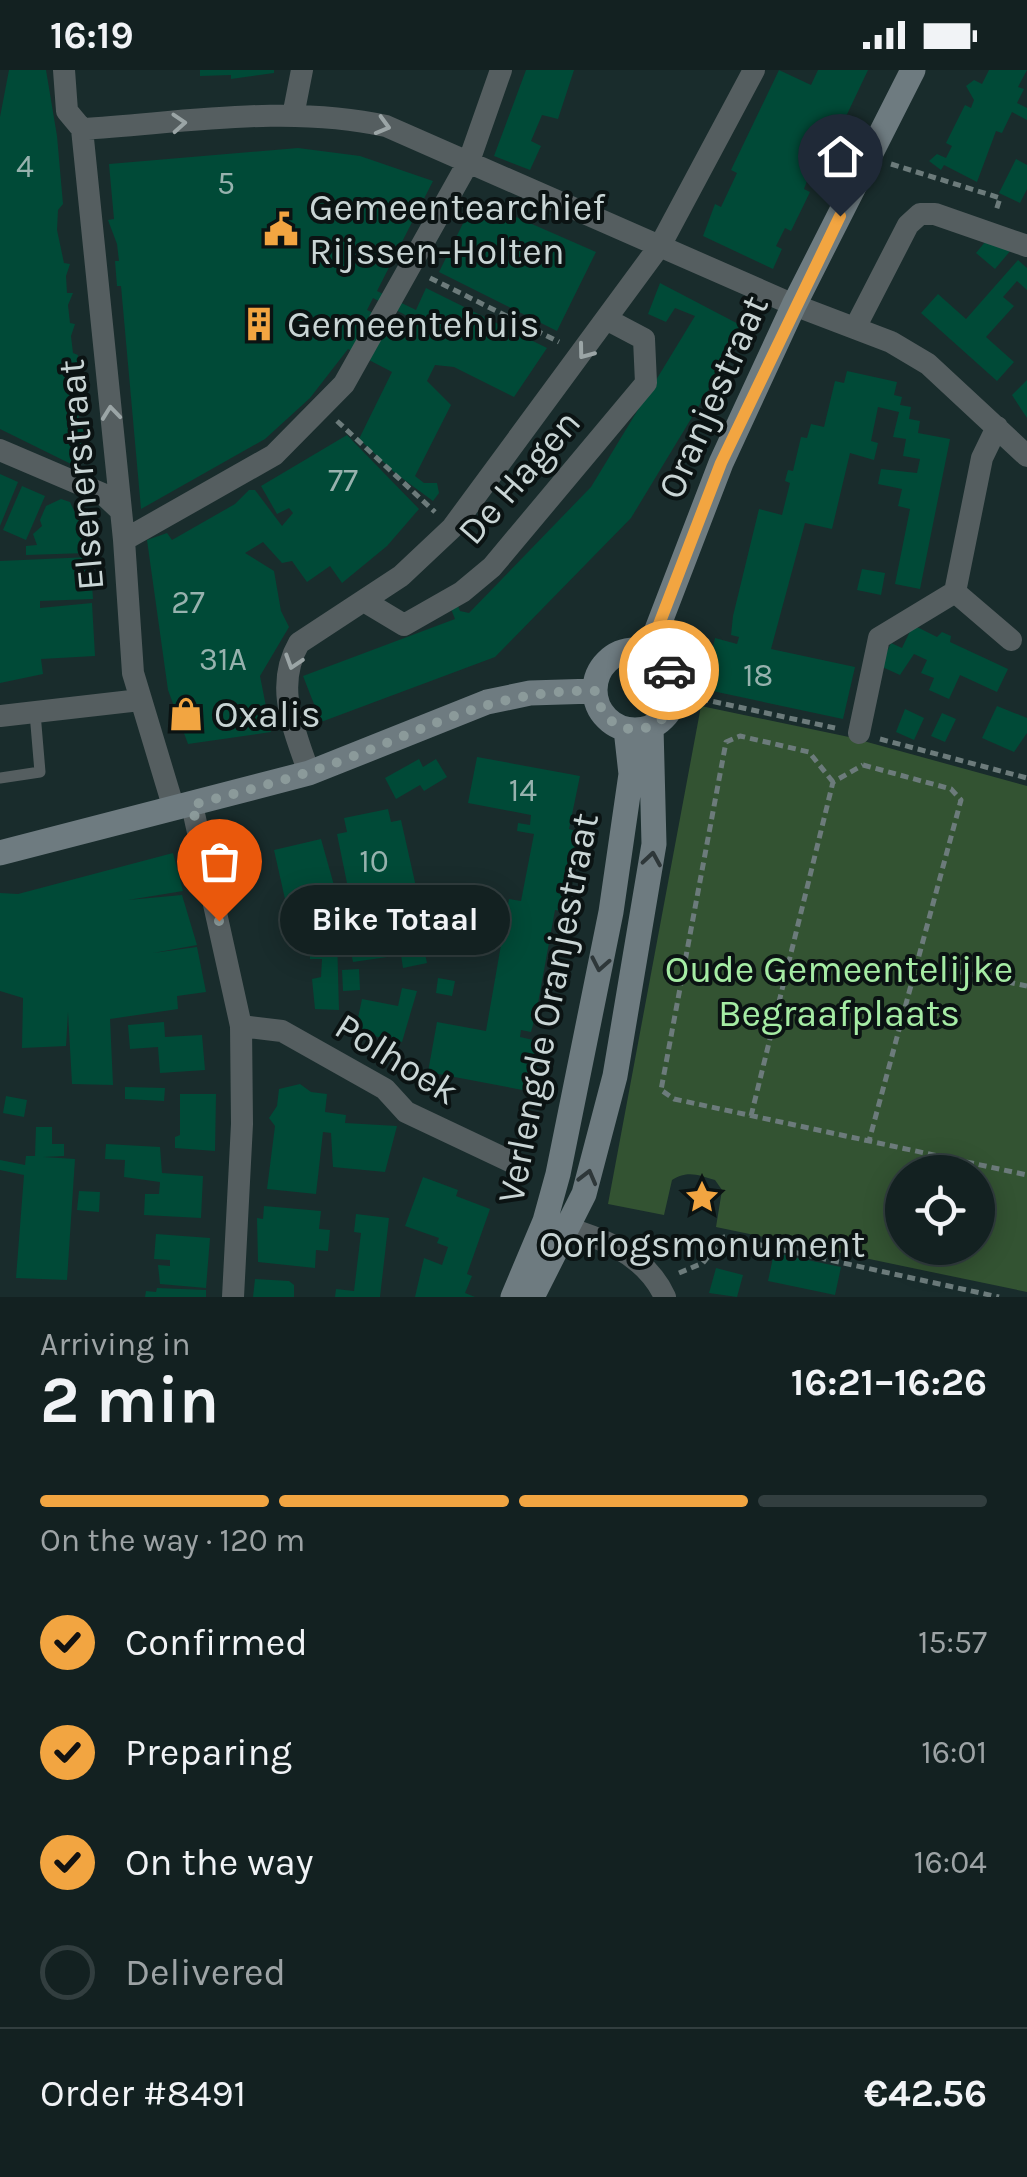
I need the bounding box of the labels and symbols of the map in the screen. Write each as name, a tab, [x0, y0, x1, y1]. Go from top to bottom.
one-way arrow	[172, 113, 188, 134]
pin	[798, 114, 883, 217]
one-way arrow	[374, 115, 392, 136]
house number: 4	[16, 148, 34, 185]
house number: 5	[217, 165, 235, 202]
place label: Gemeentearchief Rijssen-Holten	[309, 185, 606, 274]
public building icon: Gemeentearchief Rijssen-Holten	[262, 210, 300, 248]
street label: Oranjestraat	[648, 288, 778, 506]
place label: Gemeentehuis	[287, 302, 540, 347]
building icon: Gemeentehuis	[240, 305, 278, 343]
one-way arrow	[579, 341, 596, 359]
street label: Elsenerstraat	[48, 358, 114, 592]
street label: De Hagen	[448, 400, 590, 554]
one-way arrow	[100, 404, 122, 420]
house number: 77	[328, 462, 358, 499]
house number: 27	[171, 584, 205, 621]
courier	[619, 620, 719, 720]
house number: 31A	[199, 641, 247, 678]
one-way arrow	[284, 652, 304, 669]
house number: 18	[743, 657, 773, 694]
place label: Oxalis	[214, 692, 321, 737]
shop icon: Oxalis	[167, 695, 205, 733]
house number: 14	[509, 772, 537, 809]
street label: Verlengde Oranjestraat	[488, 809, 608, 1207]
pin	[177, 819, 262, 922]
house number: 10	[359, 843, 389, 880]
one-way arrow	[640, 851, 661, 867]
callout: Bike Totaal	[279, 886, 509, 956]
park label: Oude Gemeentelijke Begraafplaats	[665, 947, 1013, 1036]
one-way arrow	[591, 955, 612, 972]
street label: Polhoek	[327, 1004, 467, 1114]
one-way arrow	[576, 1170, 597, 1187]
place icon: Oorlogsmonument	[683, 1178, 721, 1216]
place label: Oorlogsmonument	[539, 1222, 865, 1267]

